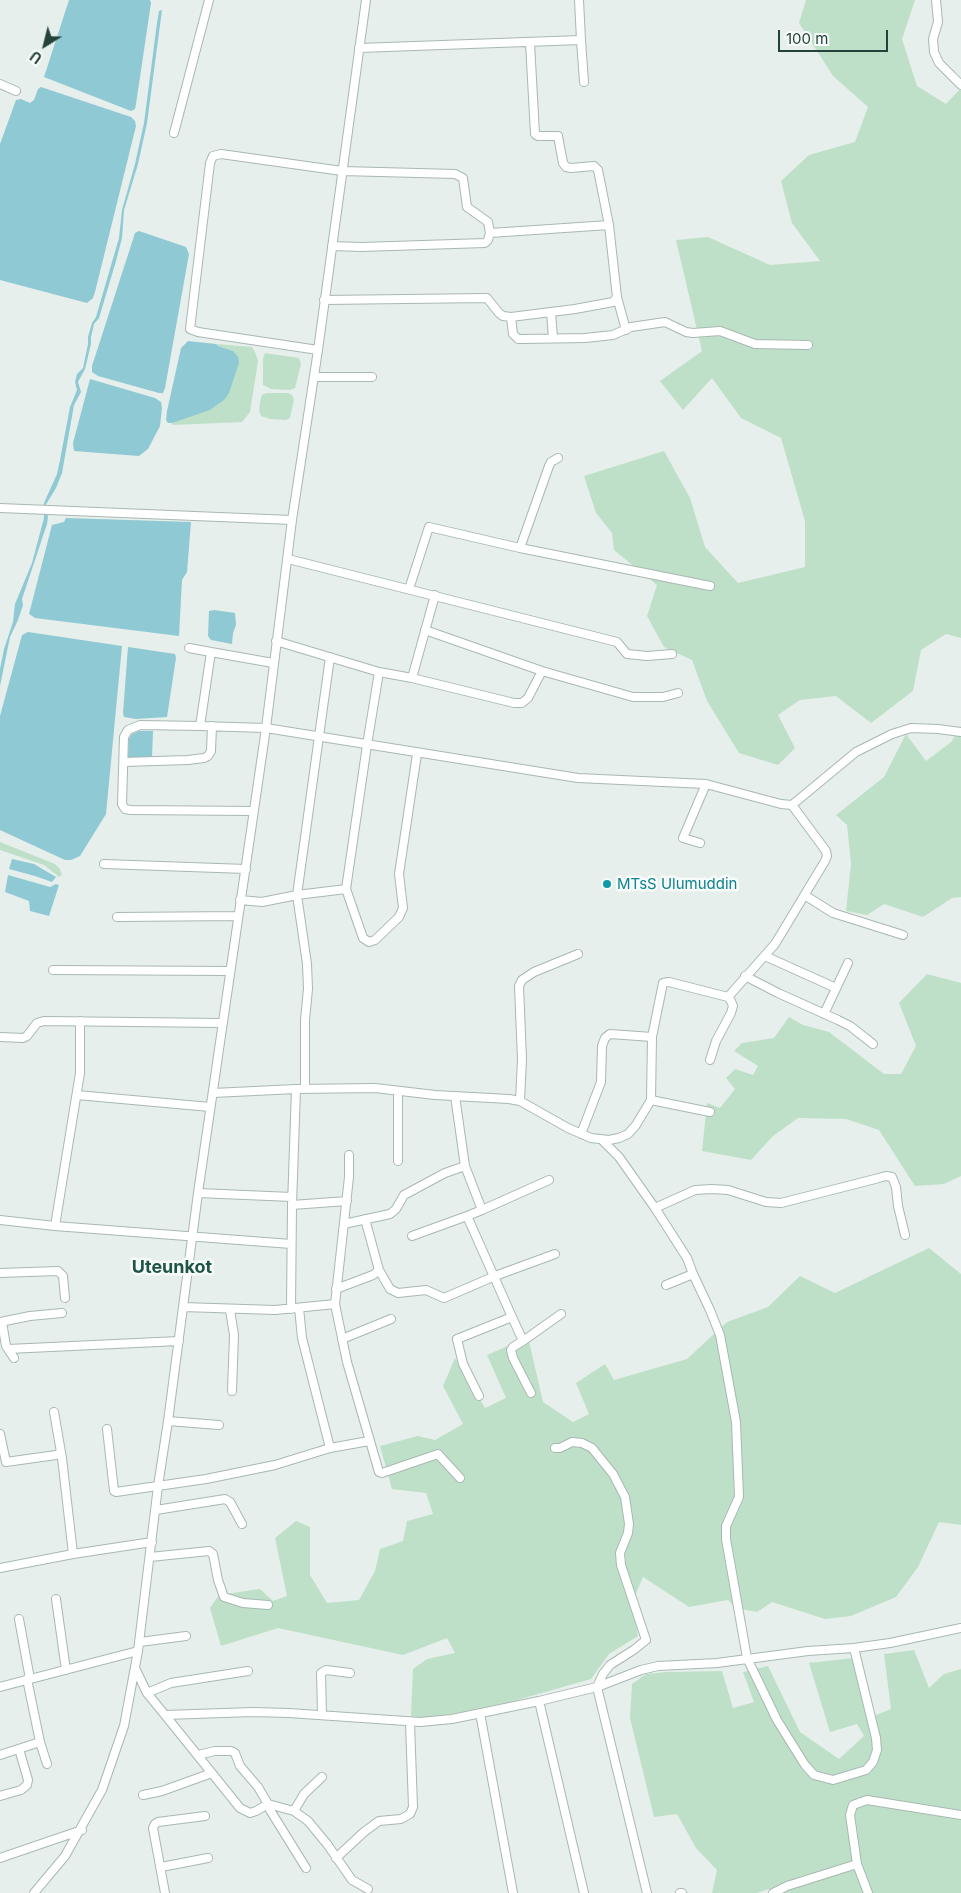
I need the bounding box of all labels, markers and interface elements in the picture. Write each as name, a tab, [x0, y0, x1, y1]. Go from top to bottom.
north arrow	[20, 20, 70, 70]
scale bar	[781, 20, 891, 52]
text: 100 m	[786, 29, 828, 48]
text: U	[27, 48, 45, 67]
place label: MTsS Ulumuddin	[617, 875, 737, 893]
marker: MTsS Ulumuddin	[601, 878, 613, 890]
district label: Uteunkot	[132, 1257, 212, 1279]

